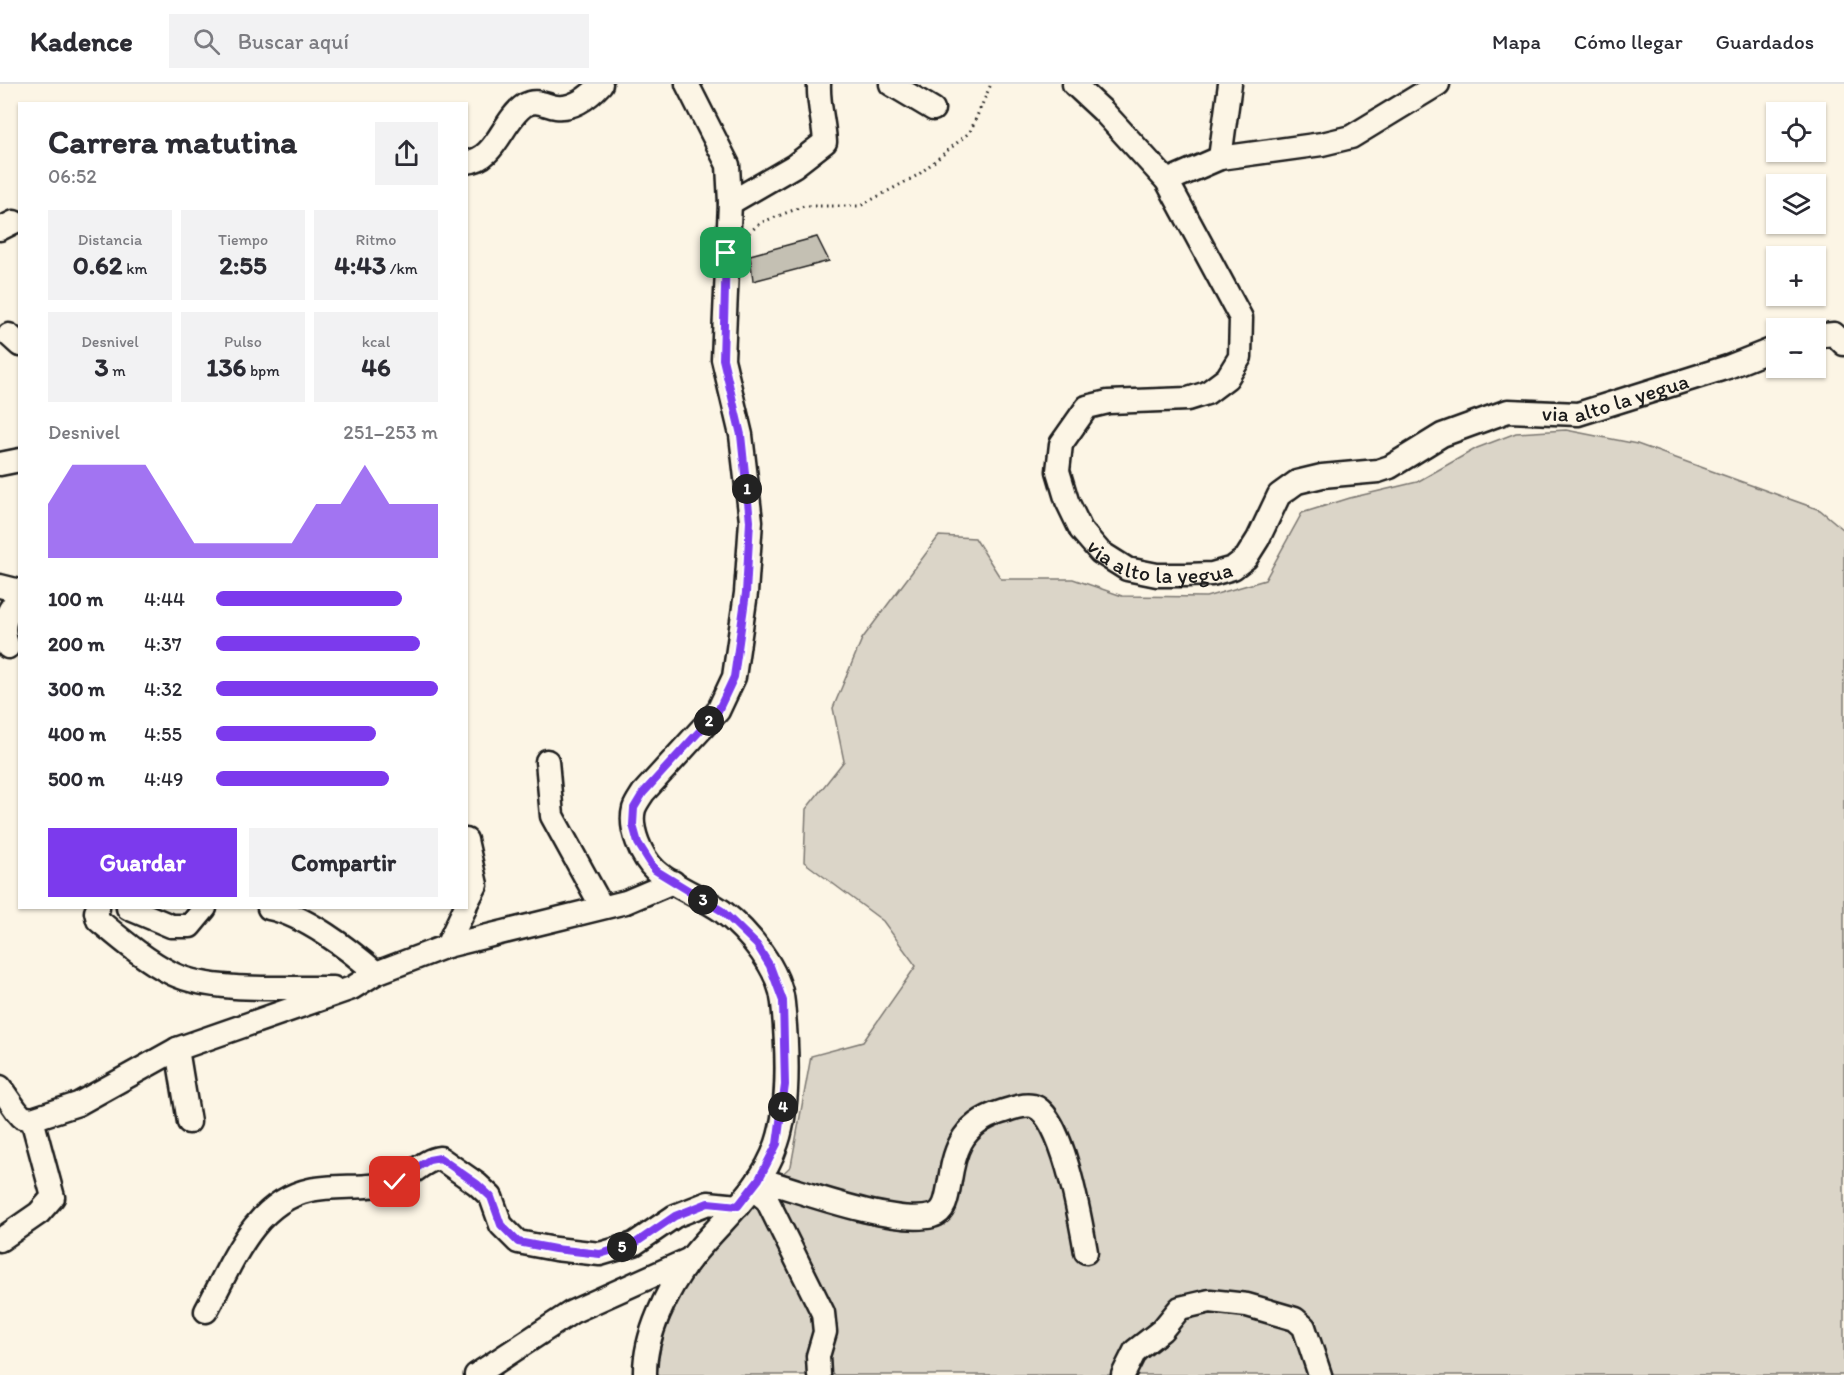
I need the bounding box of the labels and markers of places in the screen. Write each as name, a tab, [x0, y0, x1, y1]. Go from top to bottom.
pin	[700, 227, 751, 278]
pin: 1	[732, 474, 762, 504]
pin: 2	[694, 706, 724, 736]
pin: 3	[688, 885, 718, 915]
pin: 4	[768, 1092, 798, 1122]
pin	[369, 1156, 420, 1207]
pin: 5	[607, 1232, 637, 1262]

